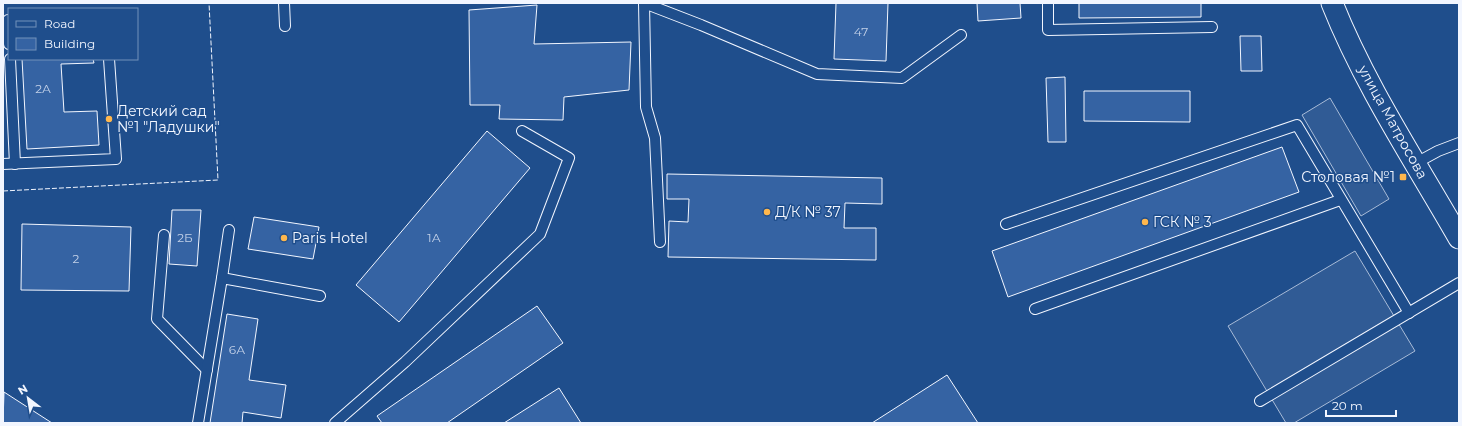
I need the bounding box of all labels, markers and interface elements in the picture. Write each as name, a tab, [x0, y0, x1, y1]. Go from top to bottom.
legend	[8, 8, 138, 60]
text: Road	[44, 16, 75, 31]
house number: 47	[854, 24, 868, 39]
text: Building	[44, 36, 95, 51]
street label: улица Матросова	[1354, 61, 1432, 182]
house number: 2А	[35, 81, 51, 96]
place label: Детский сад №1 "Ладушки"	[117, 102, 220, 136]
marker: Детский сад №1 "Ладушки"	[104, 114, 114, 124]
place label: Столовая №1	[1301, 168, 1395, 186]
marker: Столовая №1	[1398, 172, 1408, 182]
place label: Д/К № 37	[775, 203, 841, 221]
marker: Д/К № 37	[762, 207, 772, 217]
place label: ГСК № 3	[1153, 213, 1212, 231]
marker: ГСК № 3	[1140, 217, 1150, 227]
place label: Paris Hotel	[292, 229, 368, 247]
house number: 2Б	[177, 230, 193, 245]
house number: 1А	[427, 230, 441, 245]
marker: Paris Hotel	[279, 233, 289, 243]
house number: 2	[73, 251, 80, 266]
house number: 6А	[229, 342, 245, 357]
north arrow	[8, 378, 48, 418]
text: N	[15, 381, 30, 398]
scale bar	[1326, 392, 1396, 418]
text: 20 m	[1332, 398, 1363, 413]

